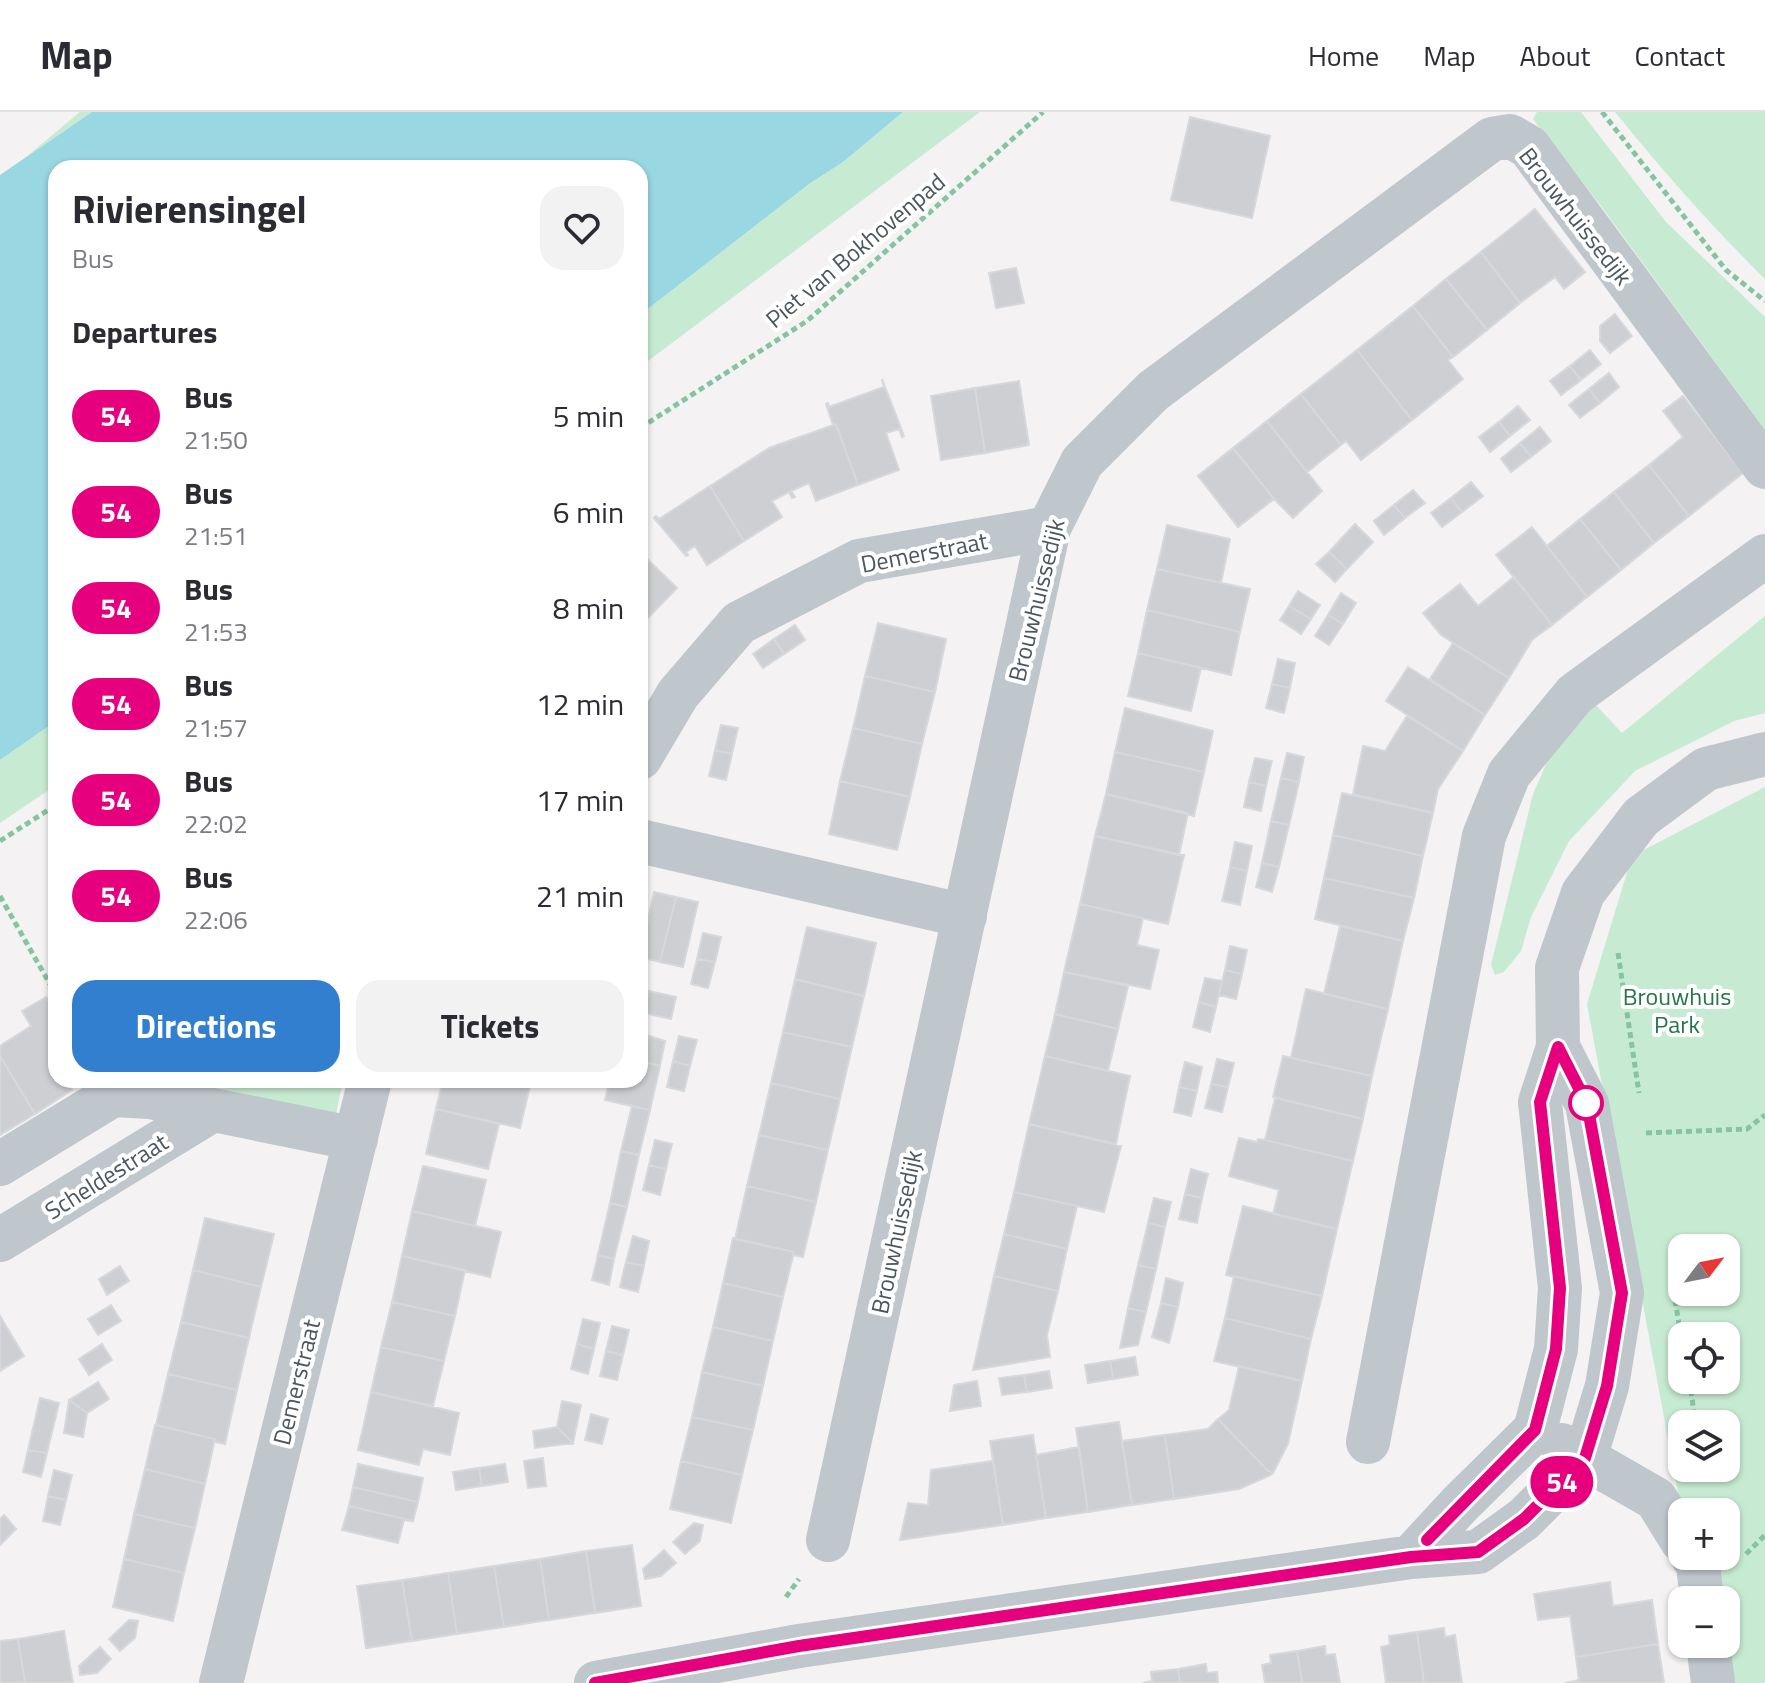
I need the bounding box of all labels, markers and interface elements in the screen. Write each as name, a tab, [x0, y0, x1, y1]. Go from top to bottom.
text: Map	[40, 26, 113, 84]
text: Home	[1308, 34, 1379, 77]
text: Map	[1423, 34, 1476, 77]
text: About	[1520, 34, 1590, 77]
text: Contact	[1634, 34, 1725, 77]
street label: Brouwhuissedijk	[1511, 139, 1642, 293]
street label: Piet van Bokhovenpad	[757, 164, 953, 336]
text: Rivierensingel	[72, 180, 307, 238]
button: heart	[540, 186, 624, 270]
text: Bus	[72, 239, 114, 278]
text: Departures	[72, 309, 217, 355]
text: Bus	[184, 374, 233, 420]
text: 5 min	[553, 393, 624, 439]
text: 54	[100, 394, 132, 437]
text: 21:50	[184, 420, 248, 459]
text: Bus	[184, 470, 233, 516]
text: 6 min	[553, 489, 624, 535]
text: 54	[100, 490, 132, 533]
street label: Brouwhuissedijk	[998, 514, 1074, 685]
text: 21:51	[184, 516, 248, 555]
street label: Demerstraat	[858, 522, 991, 582]
text: Bus	[184, 566, 233, 612]
text: 8 min	[553, 585, 624, 631]
text: 54	[100, 586, 132, 629]
text: 21:53	[184, 612, 248, 651]
text: Bus	[184, 662, 233, 708]
text: 12 min	[536, 681, 624, 727]
text: 54	[100, 682, 132, 725]
text: 21:57	[184, 708, 248, 747]
text: Bus	[184, 758, 233, 804]
text: 17 min	[536, 777, 624, 823]
text: 54	[100, 778, 132, 821]
text: 22:02	[184, 804, 248, 843]
text: Bus	[184, 854, 233, 900]
text: 21 min	[536, 873, 624, 919]
text: 54	[100, 874, 132, 917]
text: 22:06	[184, 900, 248, 939]
park label: Brouwhuis Park	[1623, 978, 1731, 1042]
button: Directions	[72, 980, 340, 1072]
button: Tickets	[356, 980, 624, 1072]
unlabelled marker	[1569, 1086, 1603, 1120]
street label: Scheldestraat	[37, 1124, 175, 1228]
street label: Brouwhuissedijk	[861, 1146, 931, 1317]
north arrow	[1668, 1234, 1740, 1306]
map controls	[1668, 1234, 1740, 1658]
street label: Demerstraat	[263, 1315, 329, 1449]
button: locate	[1668, 1322, 1740, 1394]
button: layers	[1668, 1410, 1740, 1482]
line badge: 54	[1526, 1456, 1598, 1508]
text: 54	[1546, 1460, 1578, 1503]
button: +	[1668, 1498, 1740, 1570]
button: −	[1668, 1586, 1740, 1658]

